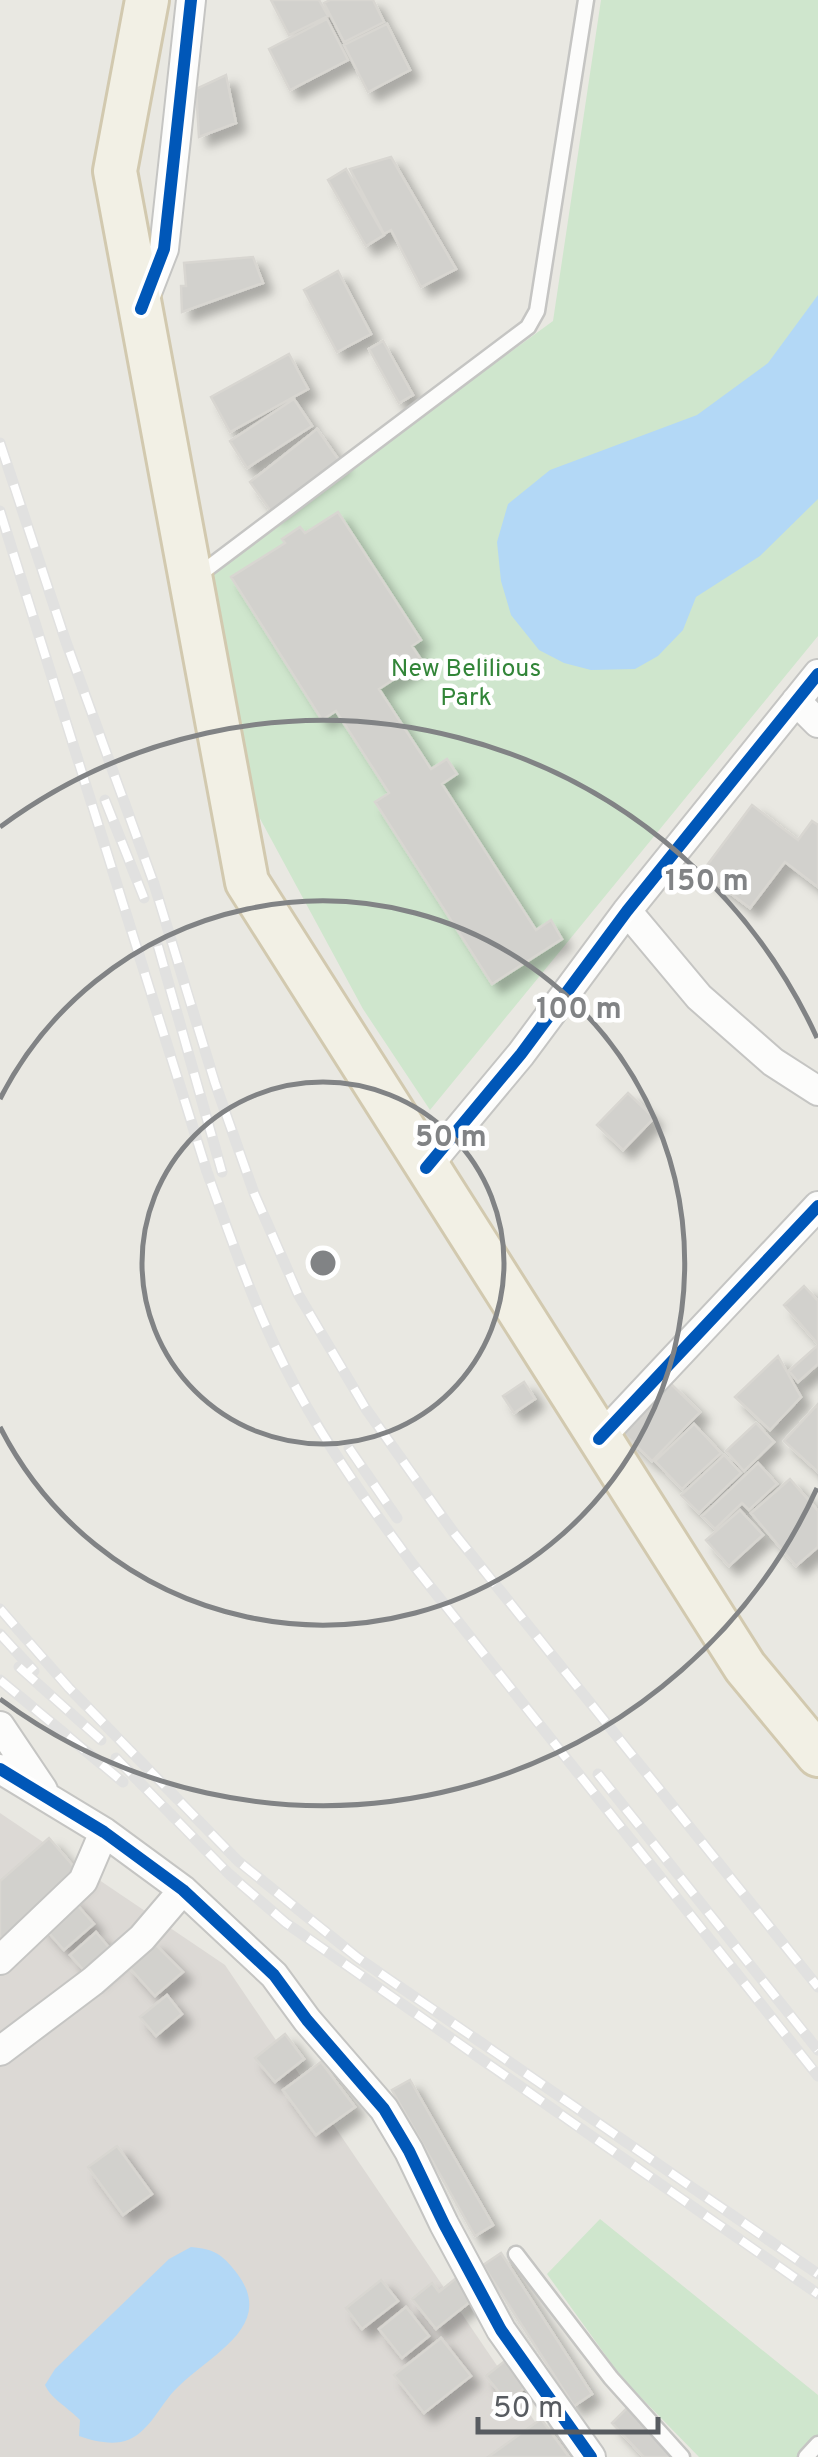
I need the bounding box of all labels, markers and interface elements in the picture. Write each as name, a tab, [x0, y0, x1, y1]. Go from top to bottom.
park label: New Belilious Park	[391, 654, 541, 715]
text: 150 m	[665, 864, 749, 901]
text: 100 m	[536, 992, 622, 1029]
text: 50 m	[415, 1120, 487, 1157]
centre of rings	[305, 1245, 341, 1281]
scale bar	[478, 2372, 658, 2434]
text: 50 m	[493, 2391, 563, 2428]

